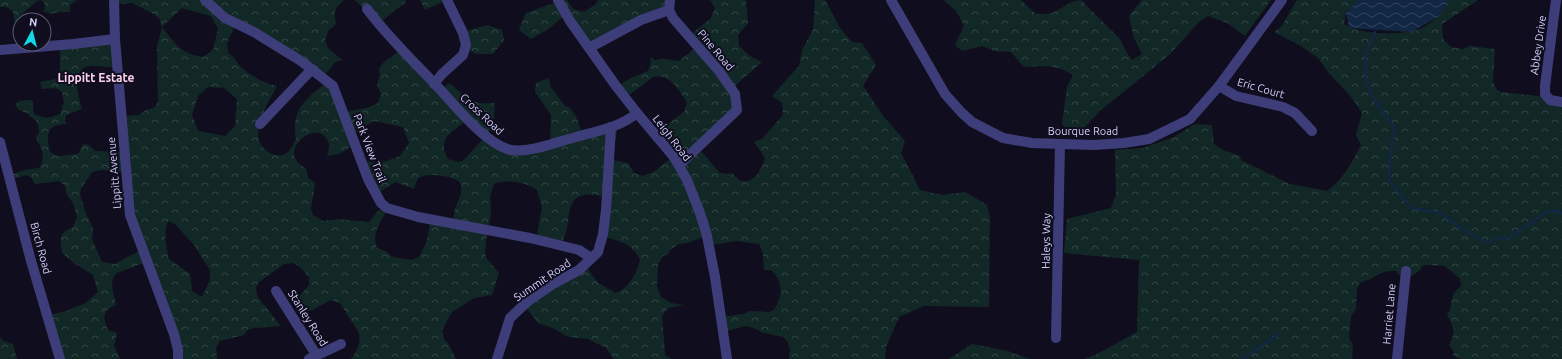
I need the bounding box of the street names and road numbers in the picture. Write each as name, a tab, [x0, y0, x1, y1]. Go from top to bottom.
street label: Abbey Drive	[1528, 14, 1548, 76]
street label: Pine Road	[695, 27, 737, 73]
street label: Eric Court	[1236, 76, 1287, 101]
street label: Cross Road	[458, 91, 506, 137]
street label: Park View Trail	[351, 112, 389, 184]
street label: Leigh Road	[650, 113, 694, 163]
street label: Bourque Road	[1048, 125, 1118, 137]
street label: Lippitt Avenue	[105, 137, 123, 209]
street label: Haleys Way	[1040, 212, 1052, 269]
street label: Birch Road	[28, 221, 54, 275]
street label: Summit Road	[511, 257, 573, 303]
street label: Harriet Lane	[1380, 283, 1398, 345]
street label: Stanley Road	[286, 288, 330, 348]

